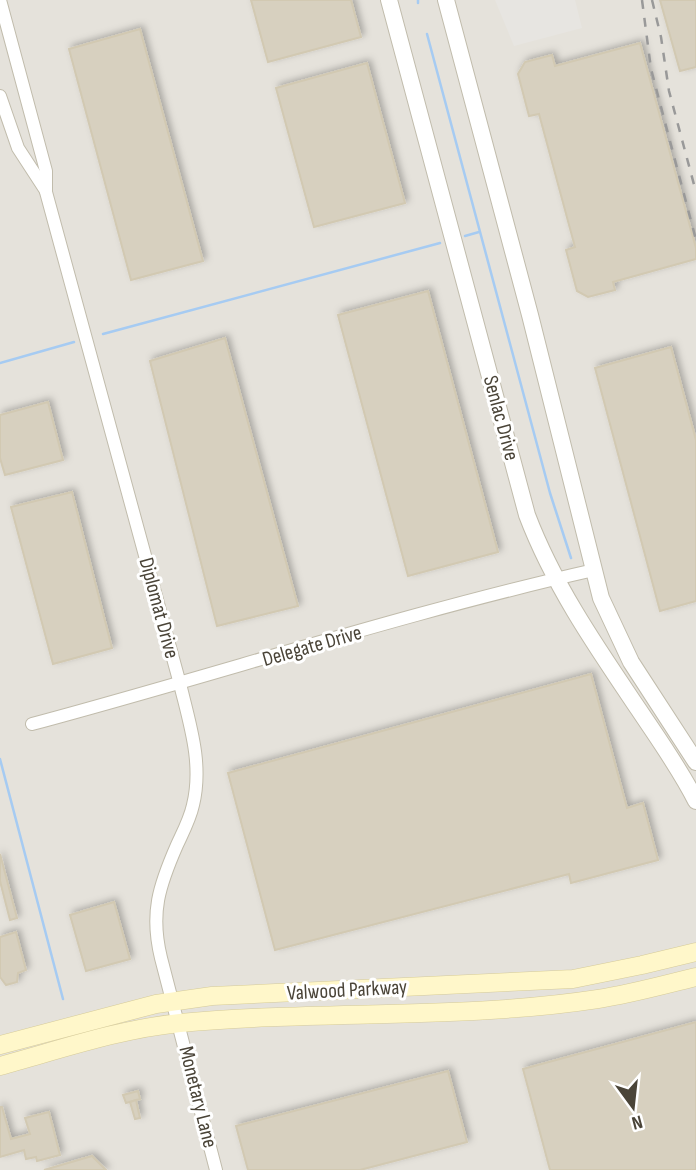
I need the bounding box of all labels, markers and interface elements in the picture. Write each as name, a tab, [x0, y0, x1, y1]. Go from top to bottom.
street label: Senlac Drive	[478, 373, 524, 463]
street label: Diplomat Drive	[134, 555, 184, 661]
street label: Delegate Drive	[260, 620, 364, 672]
street label: Valwood Parkway	[286, 974, 408, 1006]
street label: Monetary Lane	[173, 1044, 223, 1150]
north arrow	[598, 1072, 668, 1142]
text: N	[629, 1110, 645, 1134]

